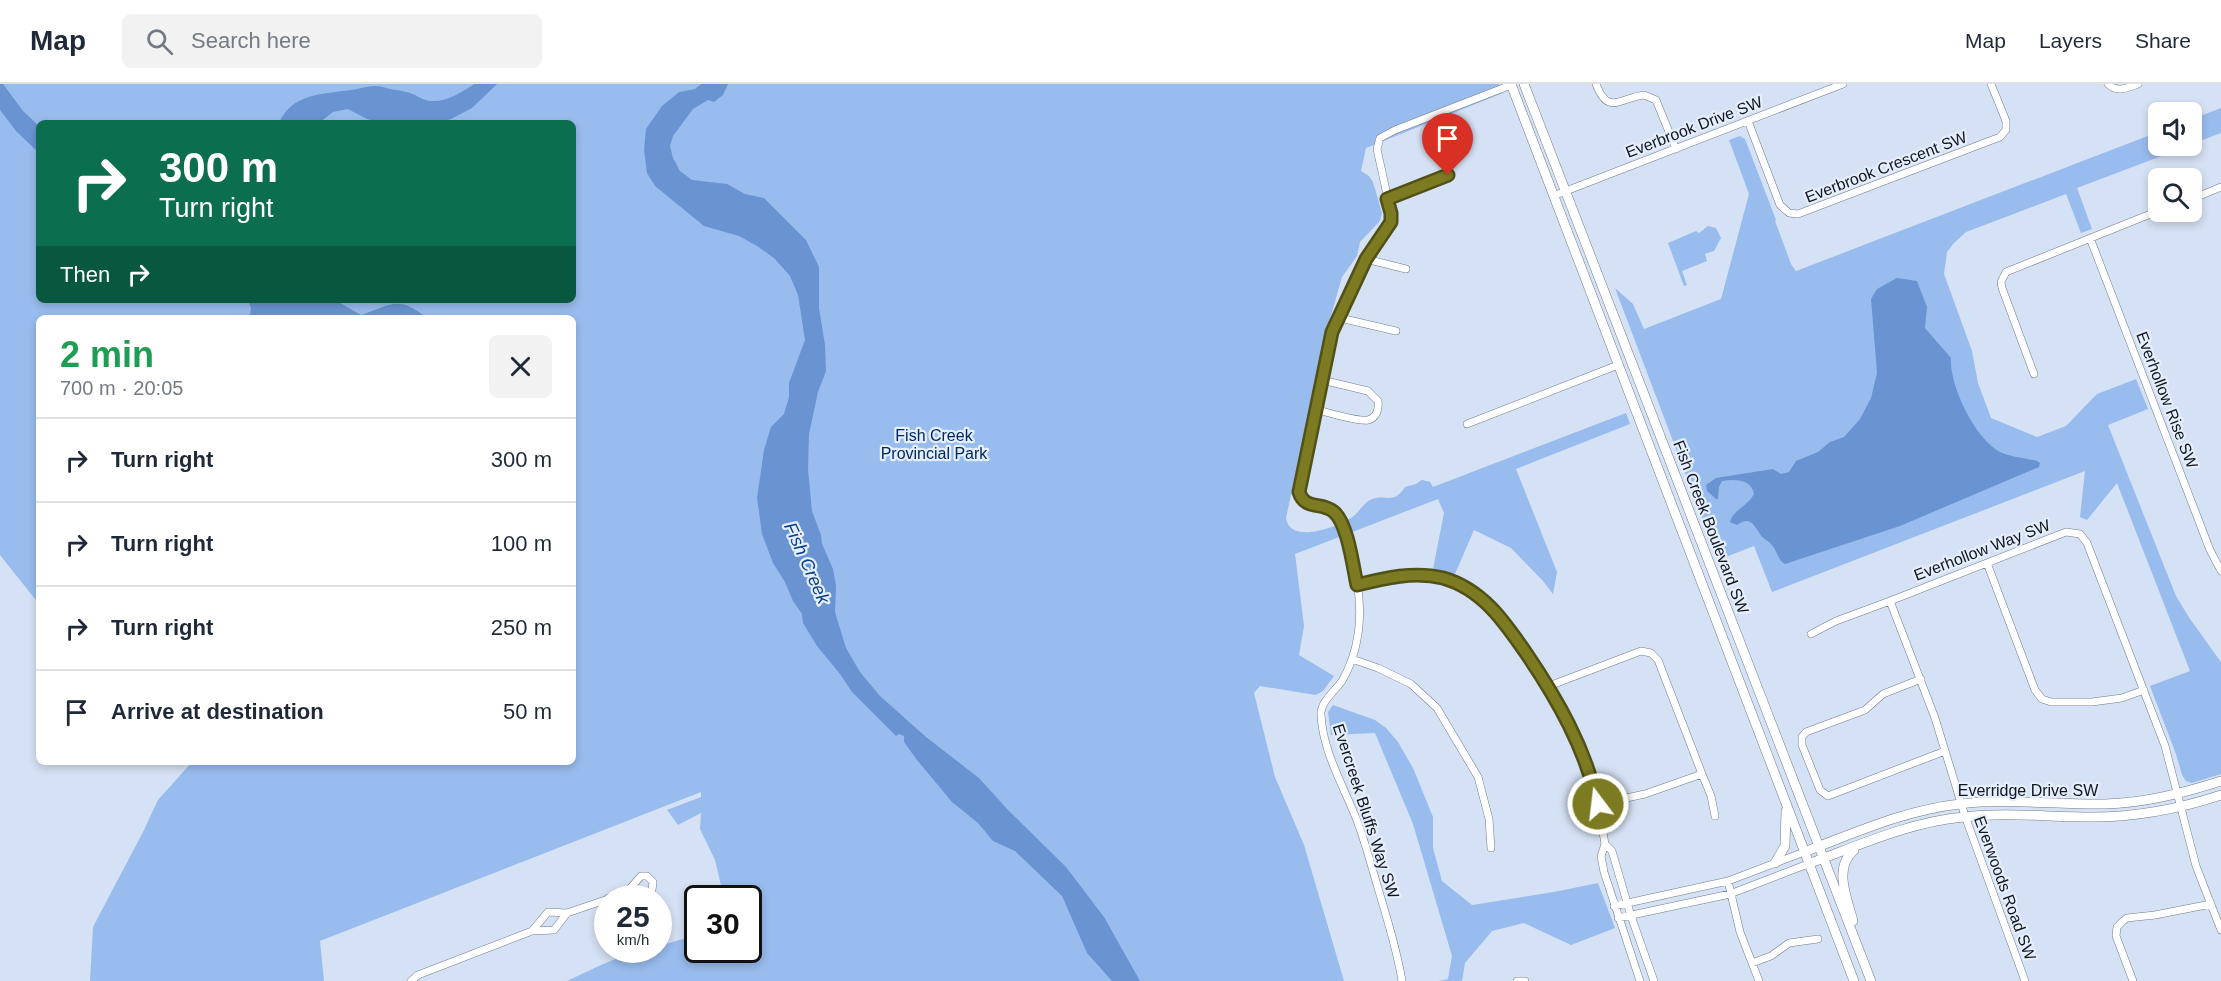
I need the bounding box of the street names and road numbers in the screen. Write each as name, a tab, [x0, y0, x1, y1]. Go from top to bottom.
street label: Everbrook Drive SW	[1623, 93, 1766, 161]
street label: Everbrook Crescent SW	[1803, 128, 1970, 206]
street label: Everhollow Rise SW	[2133, 329, 2201, 472]
street label: Fish Creek Boulevard SW	[1670, 438, 1752, 617]
street label: Everhollow Way SW	[1912, 516, 2053, 584]
street label: Evercreek Bluffs Way SW	[1330, 722, 1403, 901]
street label: Everridge Drive SW	[1958, 782, 2099, 799]
street label: Everwoods Road SW	[1971, 814, 2039, 963]

